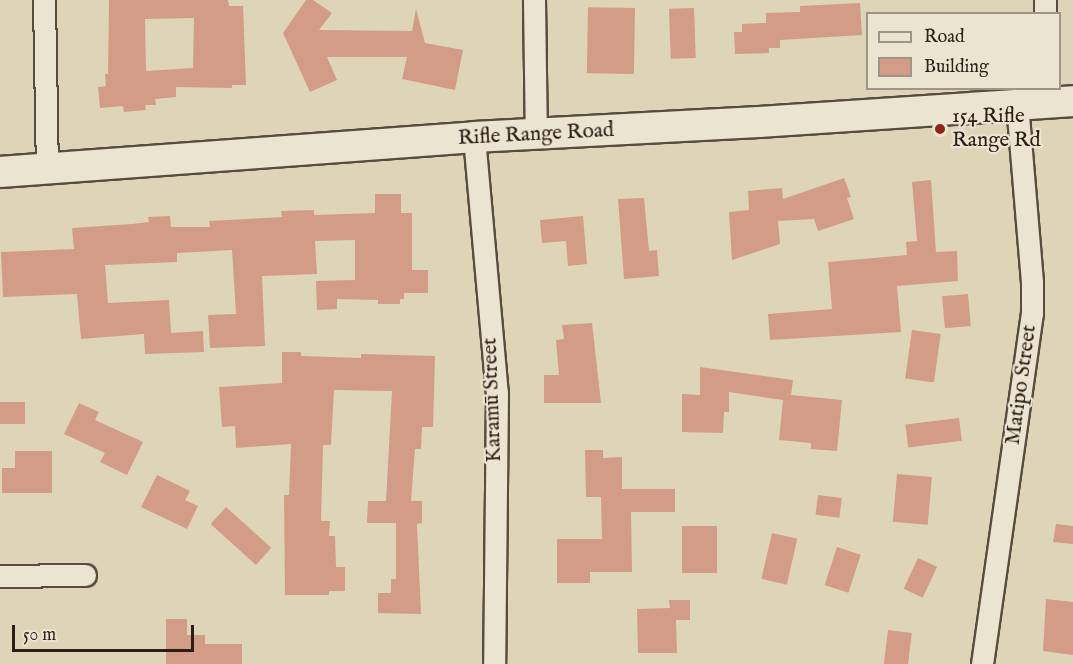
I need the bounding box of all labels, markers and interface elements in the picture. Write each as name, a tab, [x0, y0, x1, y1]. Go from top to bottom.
legend	[866, 12, 1061, 90]
text: Road	[924, 26, 965, 49]
text: Building	[924, 56, 989, 79]
place label: 154 Rifle Range Rd	[952, 104, 1041, 154]
street label: Rifle Range Road	[457, 118, 615, 152]
marker: 154 Rifle Range Rd	[933, 122, 947, 136]
street label: Matipo Street	[1001, 323, 1043, 447]
street label: Karamū Street	[478, 337, 508, 463]
scale bar	[15, 613, 196, 651]
text: 50 m	[23, 624, 56, 647]

